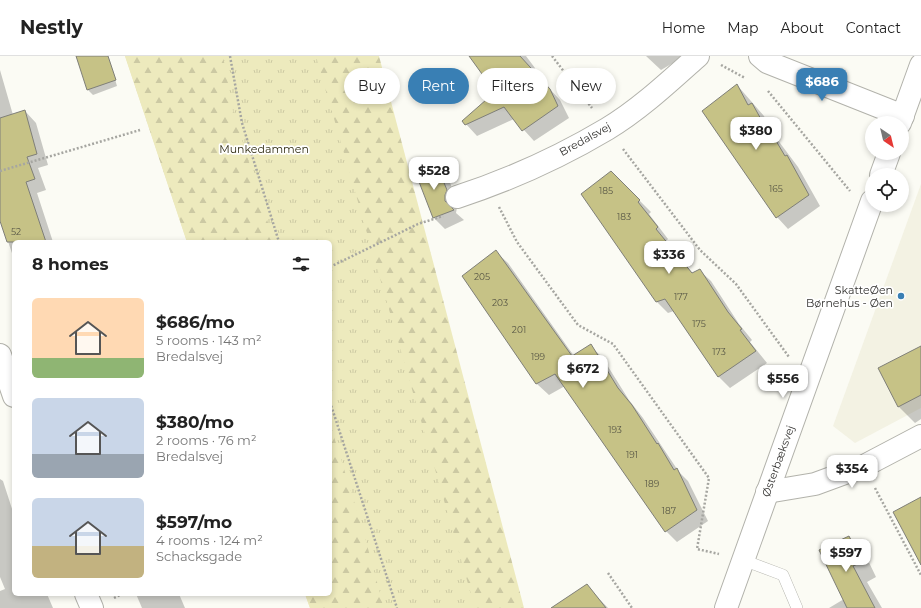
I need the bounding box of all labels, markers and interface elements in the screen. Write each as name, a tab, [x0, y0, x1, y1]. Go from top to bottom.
text: Nestly	[20, 16, 83, 39]
text: Home	[662, 19, 705, 37]
text: Map	[727, 19, 758, 37]
text: About	[780, 19, 824, 37]
text: Contact	[846, 19, 901, 37]
chip: Buy	[344, 68, 400, 104]
chip: Rent	[408, 68, 469, 104]
chip: Filters	[477, 68, 548, 104]
chip: New	[556, 68, 616, 104]
pin: $686	[798, 68, 846, 102]
text: $686	[805, 73, 839, 89]
north arrow	[865, 116, 909, 160]
map controls	[865, 116, 909, 212]
pin: $380	[732, 117, 780, 151]
street label: Bredalsvej	[557, 119, 613, 159]
text: $380	[739, 122, 773, 138]
park label: Munkedammen	[219, 142, 309, 156]
pin: $528	[410, 157, 458, 191]
text: $528	[418, 162, 450, 178]
button: locate	[865, 168, 909, 212]
house number: 165	[769, 183, 783, 194]
house number: 185	[599, 185, 613, 196]
house number: 183	[617, 211, 631, 222]
house number: 52	[11, 226, 21, 237]
pin: $336	[645, 241, 693, 275]
text: $336	[653, 246, 685, 262]
icon: filters	[290, 253, 312, 275]
text: 8 homes	[32, 254, 109, 274]
house number: 205	[474, 271, 490, 282]
place label: SkatteØen Børnehus - Øen	[806, 283, 893, 310]
house number: 177	[674, 291, 688, 302]
marker: SkatteØen Børnehus - Øen	[896, 291, 906, 301]
house number: 203	[492, 297, 508, 308]
text: $686/mo	[156, 312, 235, 332]
icon: home	[64, 314, 112, 362]
house number: 175	[692, 318, 706, 329]
house number: 201	[512, 324, 526, 335]
text: 5 rooms · 143 m²	[156, 332, 262, 348]
house number: 173	[712, 346, 726, 357]
text: Bredalsvej	[156, 348, 223, 364]
house number: 199	[531, 351, 546, 362]
pin: $672	[559, 355, 607, 389]
text: $672	[567, 360, 599, 376]
pin: $556	[759, 365, 807, 399]
text: $556	[767, 370, 799, 386]
text: $380/mo	[156, 412, 234, 432]
icon: home	[64, 414, 112, 462]
street label: Østerbæksvej	[759, 423, 797, 499]
house number: 193	[608, 424, 622, 435]
text: 2 rooms · 76 m²	[156, 432, 256, 448]
text: Bredalsvej	[156, 448, 223, 464]
house number: 191	[626, 449, 638, 460]
pin: $354	[828, 455, 876, 489]
text: $354	[836, 460, 868, 476]
house number: 189	[645, 478, 660, 489]
house number: 187	[662, 505, 676, 516]
text: $597/mo	[156, 512, 232, 532]
icon: home	[64, 514, 112, 562]
text: 4 rooms · 124 m²	[156, 532, 263, 548]
pin: $597	[822, 539, 870, 573]
text: $597	[830, 544, 862, 560]
text: Schacksgade	[156, 548, 242, 564]

